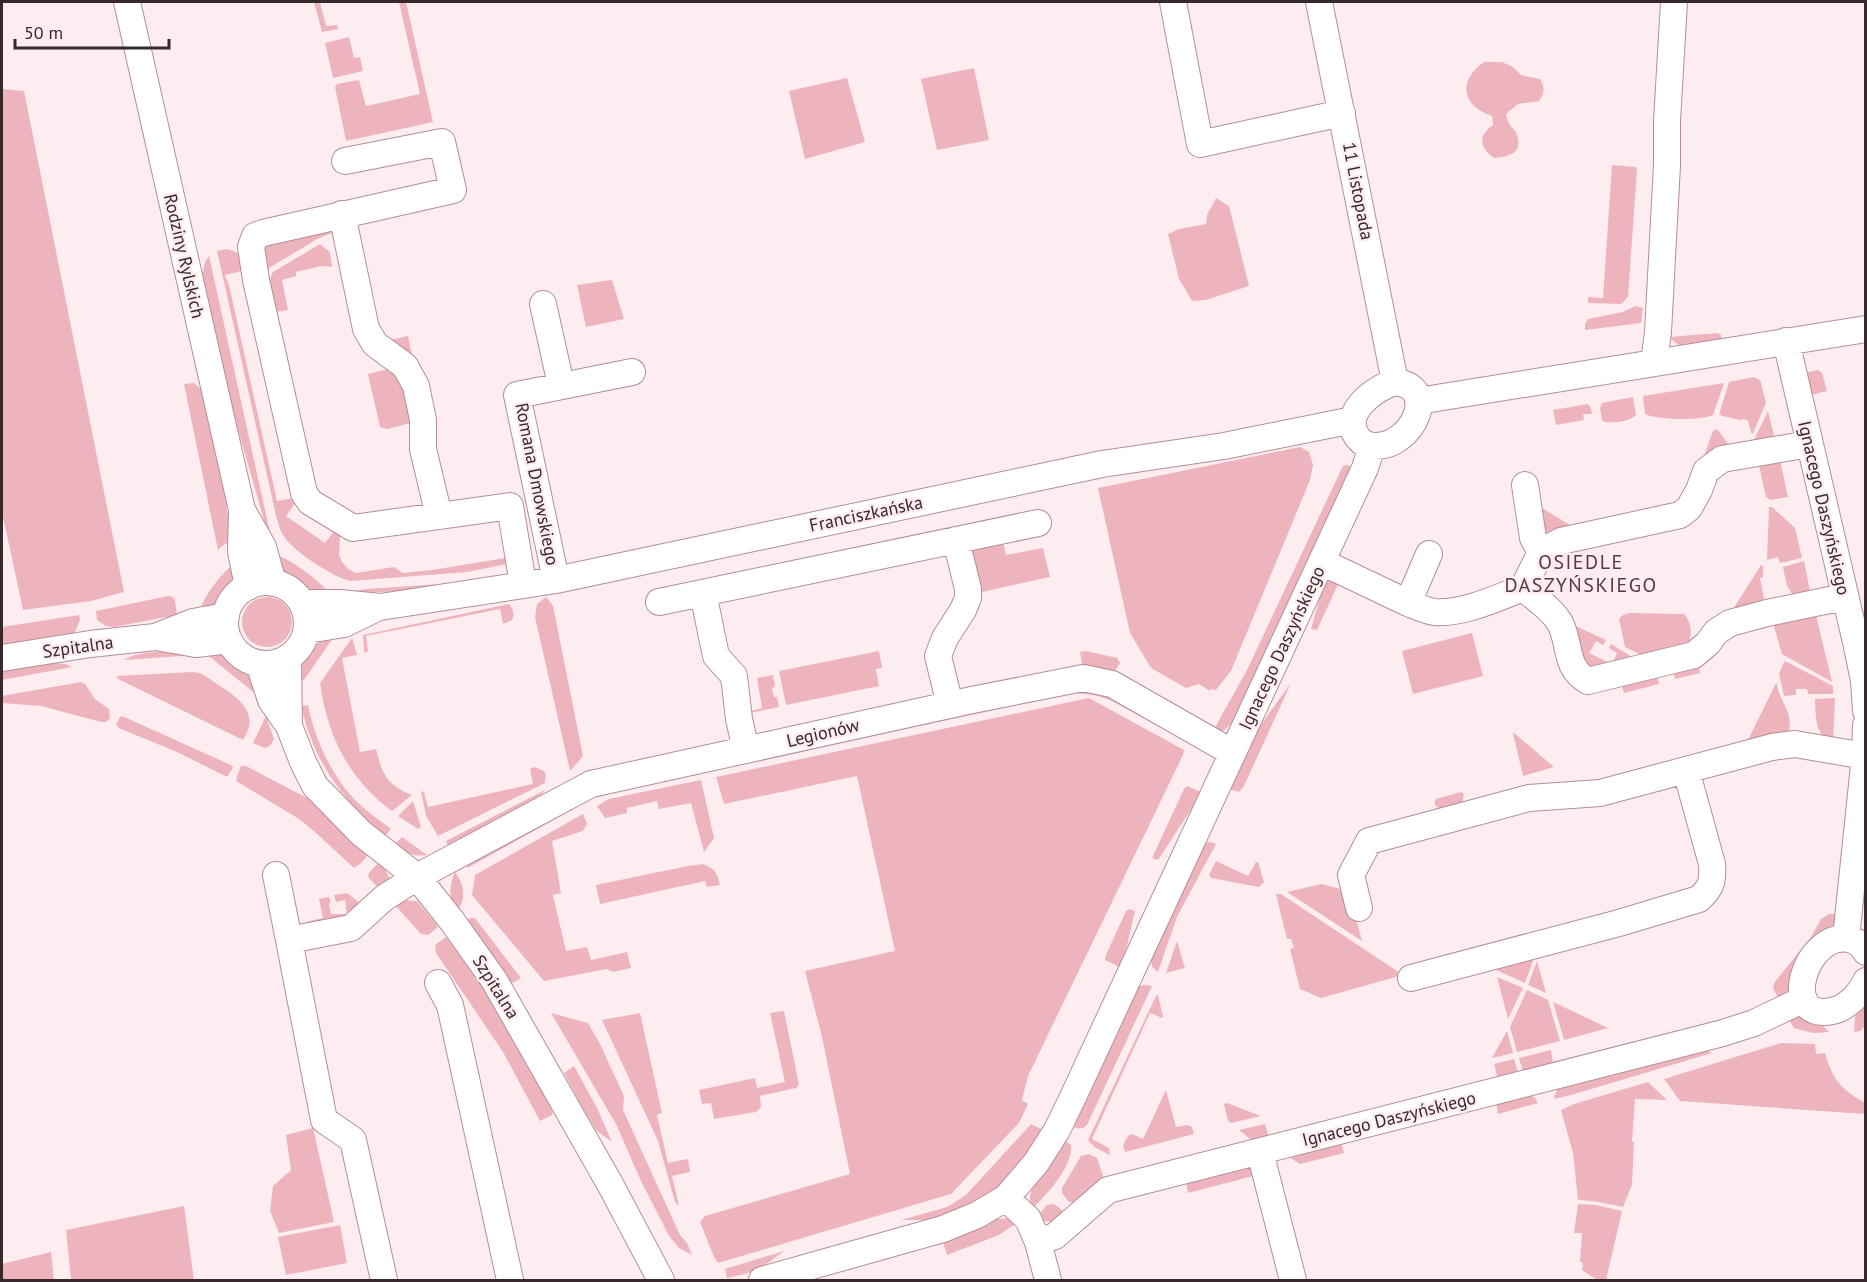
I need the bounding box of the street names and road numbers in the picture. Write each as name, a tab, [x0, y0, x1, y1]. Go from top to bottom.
street label: 11 Listopada	[1338, 140, 1379, 242]
street label: Rodziny Rylskich	[159, 191, 210, 320]
street label: Romana Dmowskiego	[510, 401, 565, 567]
street label: Ignacego Daszyńskiego	[1793, 419, 1856, 597]
street label: Franciszkańska	[807, 490, 925, 537]
street label: Ignacego Daszyńskiego	[1233, 562, 1330, 733]
street label: Szpitalna	[41, 630, 115, 663]
street label: Legionów	[784, 713, 862, 752]
street label: Szpitalna	[468, 950, 525, 1023]
street label: Ignacego Daszyńskiego	[1300, 1086, 1478, 1151]

